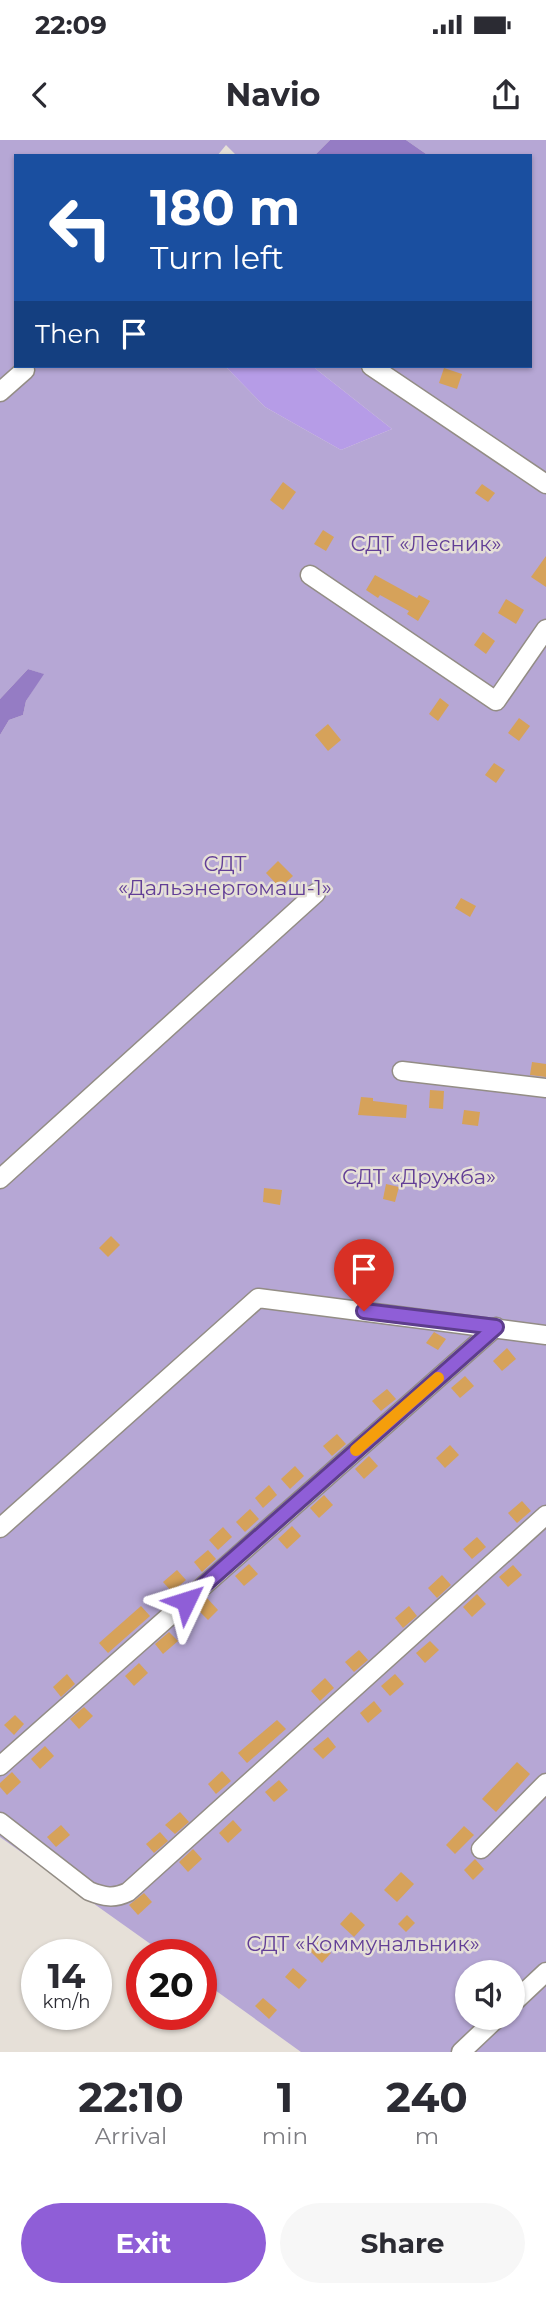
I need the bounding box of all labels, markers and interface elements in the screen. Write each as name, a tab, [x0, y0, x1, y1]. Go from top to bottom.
text: 22:09	[35, 9, 107, 41]
text: Navio	[225, 75, 321, 114]
icon: back	[21, 76, 59, 114]
icon: share	[487, 76, 525, 114]
text: 180 m	[150, 178, 300, 237]
icon: left	[35, 182, 126, 273]
text: Turn left	[150, 238, 284, 277]
icon: arrive	[115, 315, 153, 353]
text: Then	[35, 318, 101, 350]
park label: СДТ «Лесник»	[351, 531, 501, 556]
park label: СДТ «Дальэнергомаш-1»	[118, 851, 332, 900]
park label: СДТ «Дружба»	[342, 1164, 496, 1189]
pin	[334, 1239, 394, 1311]
icon: arrive	[345, 1250, 383, 1288]
position arrow	[149, 1564, 223, 1638]
park label: СДТ «Коммунальник»	[246, 1931, 480, 1956]
speed limit sign: 20	[126, 1939, 217, 2030]
text: 14	[48, 1954, 85, 1997]
map controls	[455, 1960, 525, 2030]
button: sound	[455, 1960, 525, 2030]
text: km/h	[42, 1991, 91, 2013]
text: 22:10	[78, 2071, 184, 2123]
text: 1	[277, 2071, 293, 2123]
text: 240	[386, 2071, 468, 2123]
text: Arrival	[95, 2122, 167, 2150]
text: min	[262, 2122, 308, 2150]
text: m	[415, 2122, 439, 2150]
button: Exit	[21, 2203, 266, 2283]
button: Share	[280, 2203, 525, 2283]

